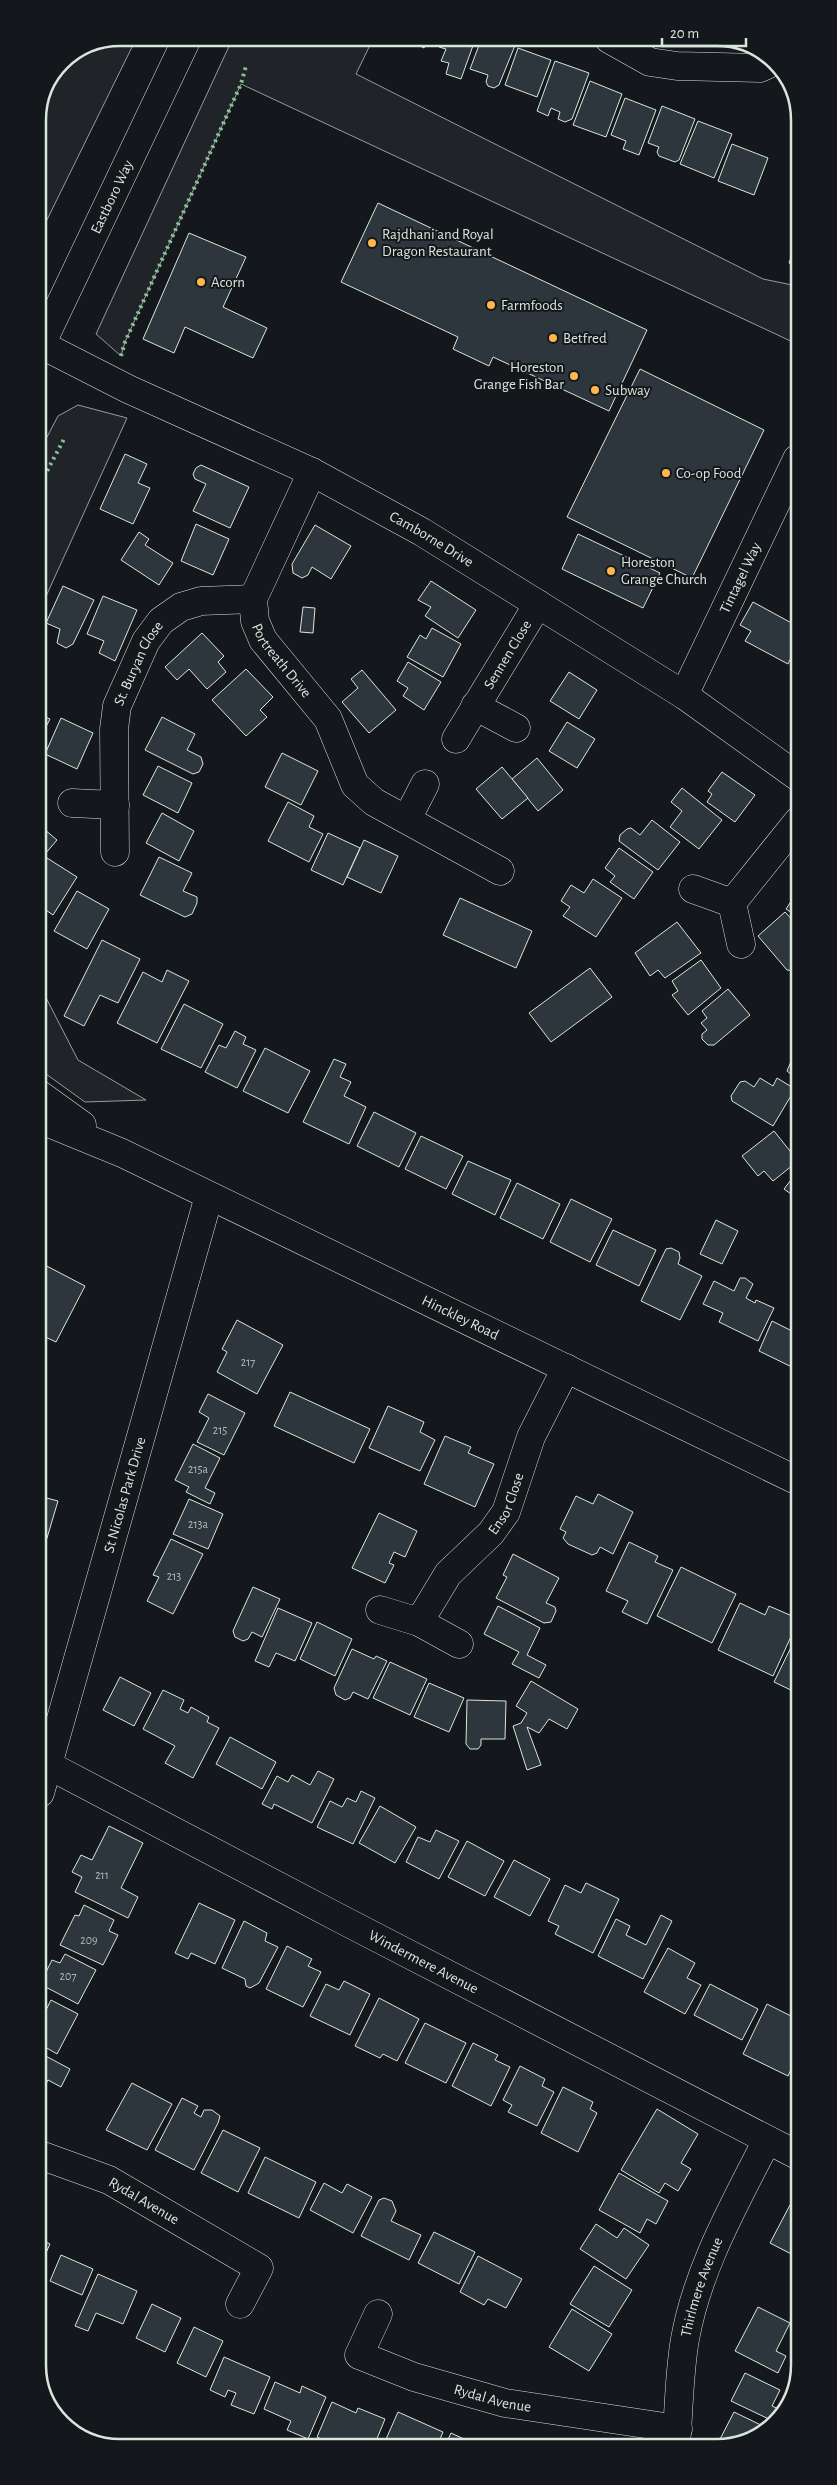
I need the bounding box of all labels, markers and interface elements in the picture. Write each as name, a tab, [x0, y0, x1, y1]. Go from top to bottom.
scale bar	[662, 15, 746, 47]
text: 20 m	[670, 26, 699, 41]
street label: Eastboro Way	[88, 157, 136, 236]
place label: Rajdhani and Royal Dragon Restaurant	[382, 227, 494, 259]
marker: Rajdhani and Royal Dragon Restaurant	[366, 237, 378, 249]
place label: Acorn	[211, 275, 245, 290]
marker: Acorn	[195, 276, 207, 288]
place label: Farmfoods	[501, 298, 563, 313]
marker: Farmfoods	[485, 299, 497, 311]
place label: Betfred	[563, 331, 607, 346]
marker: Betfred	[547, 332, 559, 344]
place label: Horeston Grange Fish Bar	[474, 360, 564, 392]
marker: Horeston Grange Fish Bar	[568, 370, 580, 382]
place label: Subway	[605, 383, 651, 398]
marker: Subway	[589, 384, 601, 396]
place label: Co-op Food	[676, 466, 742, 481]
marker: Co-op Food	[660, 467, 672, 479]
street label: Camborne Drive	[387, 508, 476, 570]
street label: Tintagel Way	[717, 539, 764, 616]
place label: Horeston Grange Church	[621, 555, 707, 587]
marker: Horeston Grange Church	[605, 565, 617, 577]
street label: Sennen Close	[481, 617, 534, 691]
street label: St. Buryan Close	[111, 618, 166, 708]
street label: Portreath Drive	[249, 621, 314, 700]
street label: Hinckley Road	[420, 1292, 502, 1342]
house number: 217	[241, 1356, 255, 1368]
house number: 215	[213, 1424, 227, 1436]
street label: St Nicolas Park Drive	[101, 1435, 148, 1554]
house number: 215a	[188, 1463, 209, 1475]
street label: Ensor Close	[485, 1471, 526, 1537]
house number: 213a	[188, 1518, 208, 1530]
house number: 213	[167, 1570, 181, 1582]
house number: 211	[95, 1869, 109, 1881]
street label: Windermere Avenue	[366, 1927, 481, 1996]
house number: 209	[80, 1934, 98, 1946]
house number: 207	[60, 1970, 76, 1982]
street label: Rydal Avenue	[106, 2174, 182, 2227]
street label: Thirlmere Avenue	[678, 2235, 725, 2338]
street label: Rydal Avenue	[452, 2381, 532, 2414]

